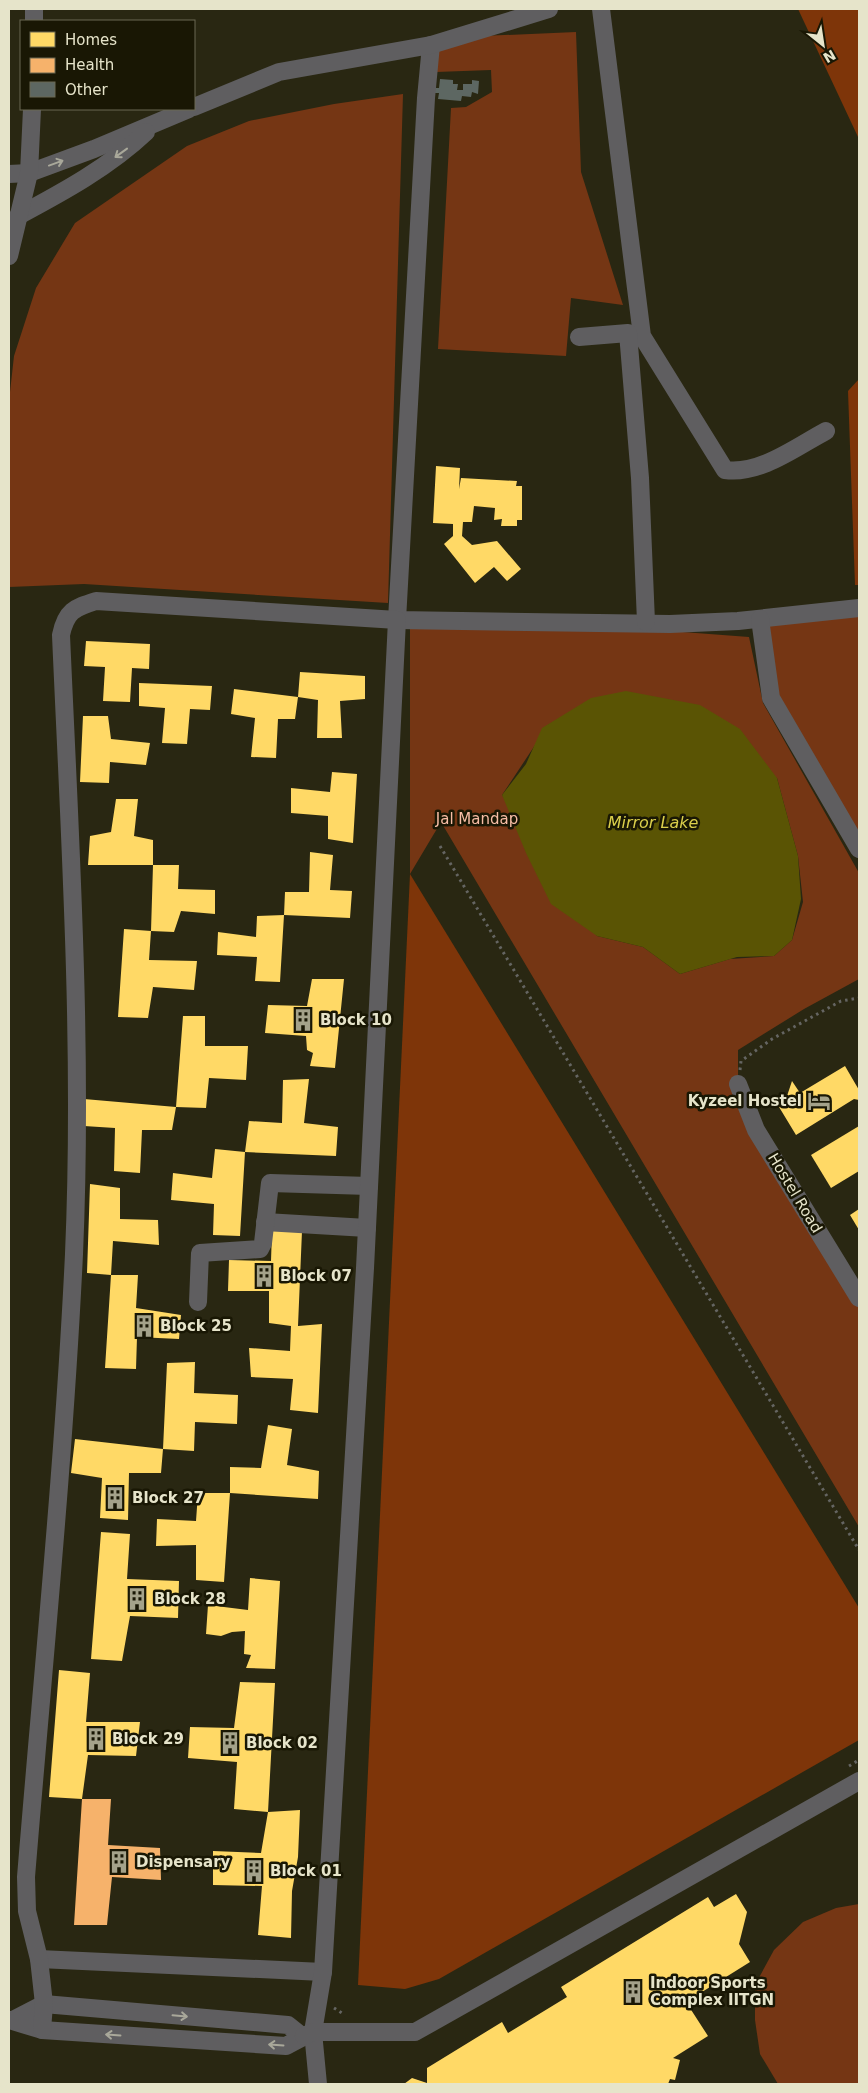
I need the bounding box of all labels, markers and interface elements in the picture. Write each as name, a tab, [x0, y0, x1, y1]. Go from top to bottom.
legend	[20, 20, 195, 110]
north arrow	[798, 20, 848, 70]
text: Homes	[65, 31, 117, 49]
text: N	[820, 46, 839, 66]
text: Health	[65, 56, 114, 74]
text: Other	[65, 81, 108, 99]
one-way arrow	[114, 148, 128, 158]
one-way arrow	[47, 158, 63, 167]
park label: Jal Mandap	[435, 810, 518, 828]
water label: Mirror Lake	[608, 813, 699, 832]
building icon: Block 10	[290, 1007, 316, 1033]
place label: Block 10	[320, 1011, 392, 1029]
hotel icon: Kyzeel Hostel	[806, 1088, 832, 1114]
place label: Kyzeel Hostel	[688, 1092, 802, 1110]
street label: Hostel Road	[764, 1150, 826, 1236]
building icon: Block 07	[251, 1263, 277, 1289]
place label: Block 07	[280, 1267, 352, 1285]
building icon: Block 25	[131, 1313, 157, 1339]
place label: Block 25	[160, 1317, 232, 1335]
building icon: Block 27	[102, 1485, 128, 1511]
place label: Block 27	[132, 1489, 204, 1507]
building icon: Block 28	[124, 1586, 150, 1612]
place label: Block 28	[154, 1590, 226, 1608]
building icon: Block 29	[83, 1726, 109, 1752]
place label: Block 29	[112, 1730, 184, 1748]
building icon: Block 02	[217, 1730, 243, 1756]
place label: Block 02	[246, 1734, 318, 1752]
building icon: Dispensary	[106, 1849, 132, 1875]
place label: Dispensary	[136, 1853, 231, 1871]
building icon: Block 01	[241, 1858, 267, 1884]
place label: Block 01	[270, 1862, 342, 1880]
place label: Indoor Sports Complex IITGN	[650, 1974, 774, 2009]
building icon: Indoor Sports Complex IITGN	[620, 1979, 646, 2005]
one-way arrow	[171, 2011, 187, 2020]
one-way arrow	[106, 2030, 122, 2039]
one-way arrow	[268, 2040, 284, 2050]

